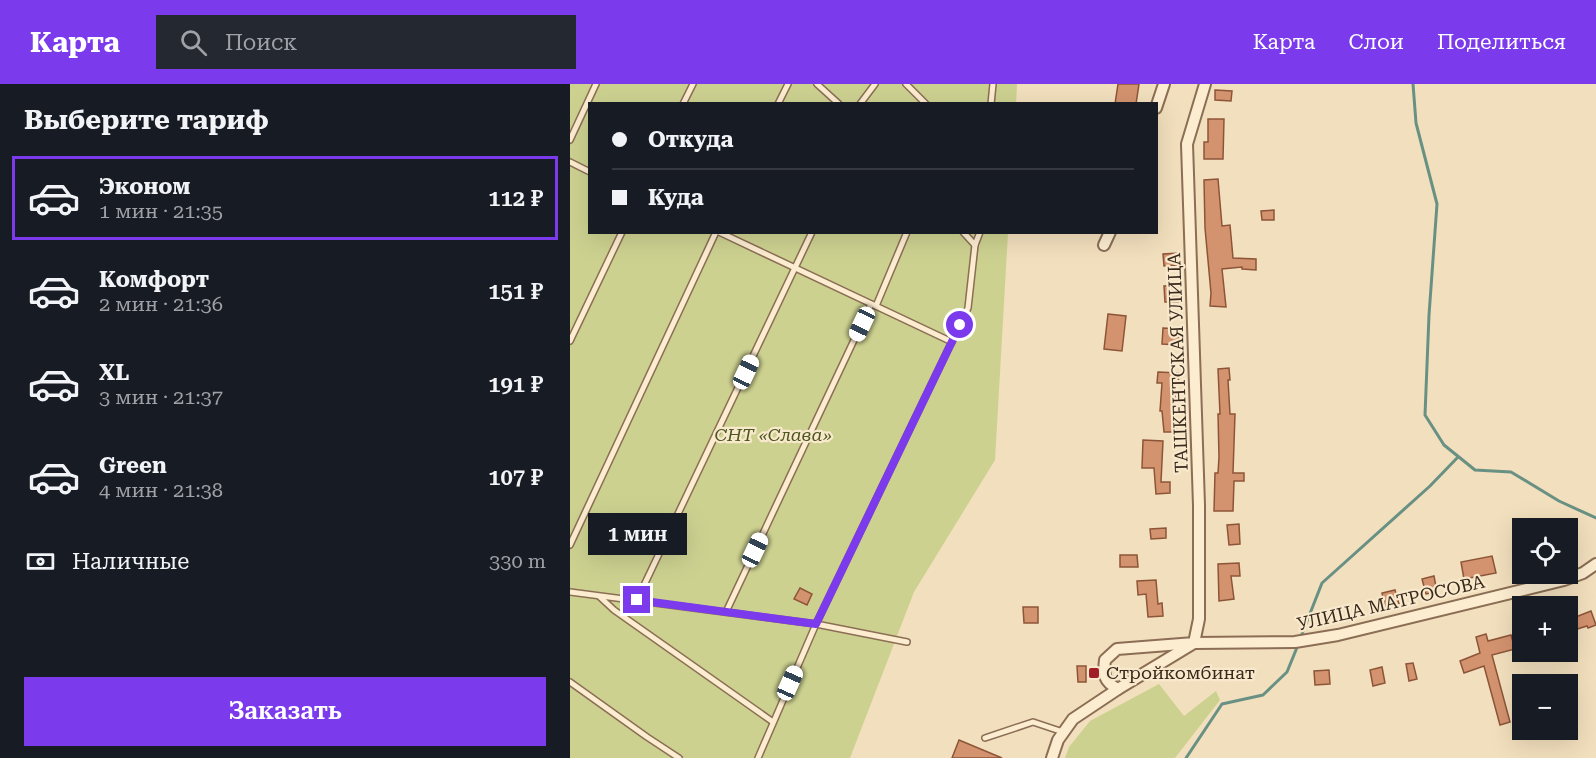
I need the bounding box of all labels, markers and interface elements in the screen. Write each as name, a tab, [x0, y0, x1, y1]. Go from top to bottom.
search box	[156, 15, 576, 69]
text: Карта	[30, 26, 120, 59]
icon: search	[177, 26, 210, 59]
text: Поиск	[225, 30, 297, 55]
text: Карта	[1253, 30, 1316, 54]
text: Слои	[1349, 30, 1404, 54]
text: Поделиться	[1437, 30, 1566, 54]
text: Выберите тариф	[24, 104, 269, 136]
text: Откуда	[648, 127, 733, 152]
icon: car	[27, 171, 81, 225]
text: Эконом	[99, 174, 190, 199]
text: Куда	[648, 185, 704, 210]
text: 112 ₽	[488, 186, 543, 211]
text: 1 мин · 21:35	[99, 199, 223, 223]
street label: ТАШКЕНТСКАЯ УЛИЦА	[1163, 252, 1192, 473]
icon: car	[27, 264, 81, 318]
text: Комфорт	[99, 267, 209, 292]
text: 151 ₽	[488, 279, 543, 304]
text: 2 мин · 21:36	[99, 292, 223, 316]
car	[846, 304, 878, 344]
route start	[946, 311, 973, 338]
car	[730, 352, 762, 392]
icon: car	[27, 357, 81, 411]
text: XL	[99, 360, 129, 385]
text: 191 ₽	[488, 372, 543, 397]
text: 3 мин · 21:37	[99, 385, 223, 409]
park label: СНТ «Слава»	[714, 424, 832, 445]
icon: car	[27, 450, 81, 504]
text: Green	[99, 453, 167, 478]
text: 107 ₽	[488, 465, 543, 490]
text: 4 мин · 21:38	[99, 478, 223, 502]
callout: 1 мин	[587, 513, 686, 555]
map controls	[1512, 518, 1578, 740]
button: locate	[1512, 518, 1578, 584]
text: 1 мин	[608, 522, 667, 546]
car	[739, 530, 771, 570]
icon: cash	[24, 545, 57, 578]
text: Наличные	[72, 549, 189, 574]
text: 330 m	[489, 549, 546, 573]
street label: УЛИЦА МАТРОСОВА	[1295, 571, 1487, 634]
route end	[623, 586, 650, 613]
button: +	[1512, 596, 1578, 662]
place label: Стройкомбинат	[1106, 662, 1255, 683]
car	[774, 663, 806, 703]
marker: Стройкомбинат	[1087, 666, 1101, 680]
button: −	[1512, 674, 1578, 740]
button: Заказать	[24, 677, 546, 746]

